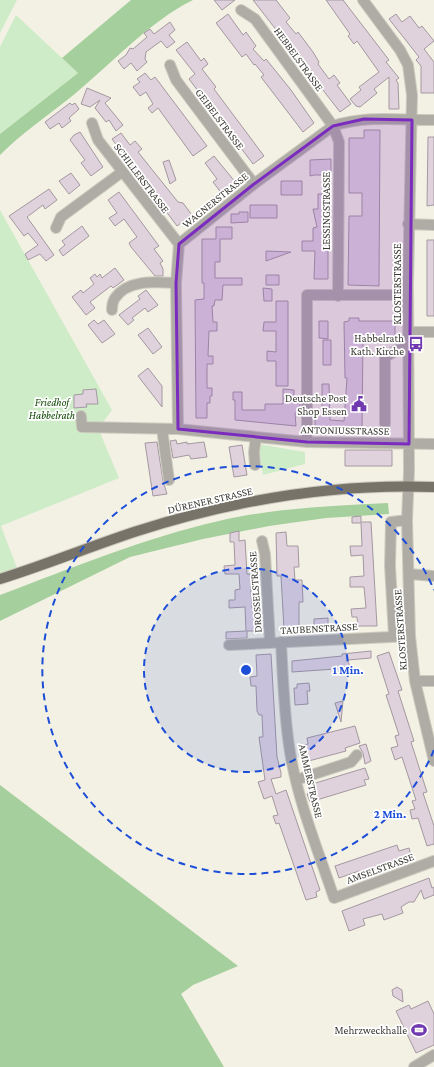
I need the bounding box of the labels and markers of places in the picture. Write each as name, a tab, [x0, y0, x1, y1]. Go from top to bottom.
place label: Habbelrath Kath. Kirche	[350, 332, 404, 357]
bus stop icon: Habbelrath Kath. Kirche	[407, 335, 425, 353]
place label: Deutsche Post Shop Essen	[285, 392, 347, 418]
public building icon: Deutsche Post Shop Essen	[350, 395, 368, 413]
centre of rings	[239, 663, 253, 677]
sports icon: Mehrzweckhalle	[410, 1021, 428, 1039]
place label: Mehrzweckhalle	[334, 1024, 407, 1036]

